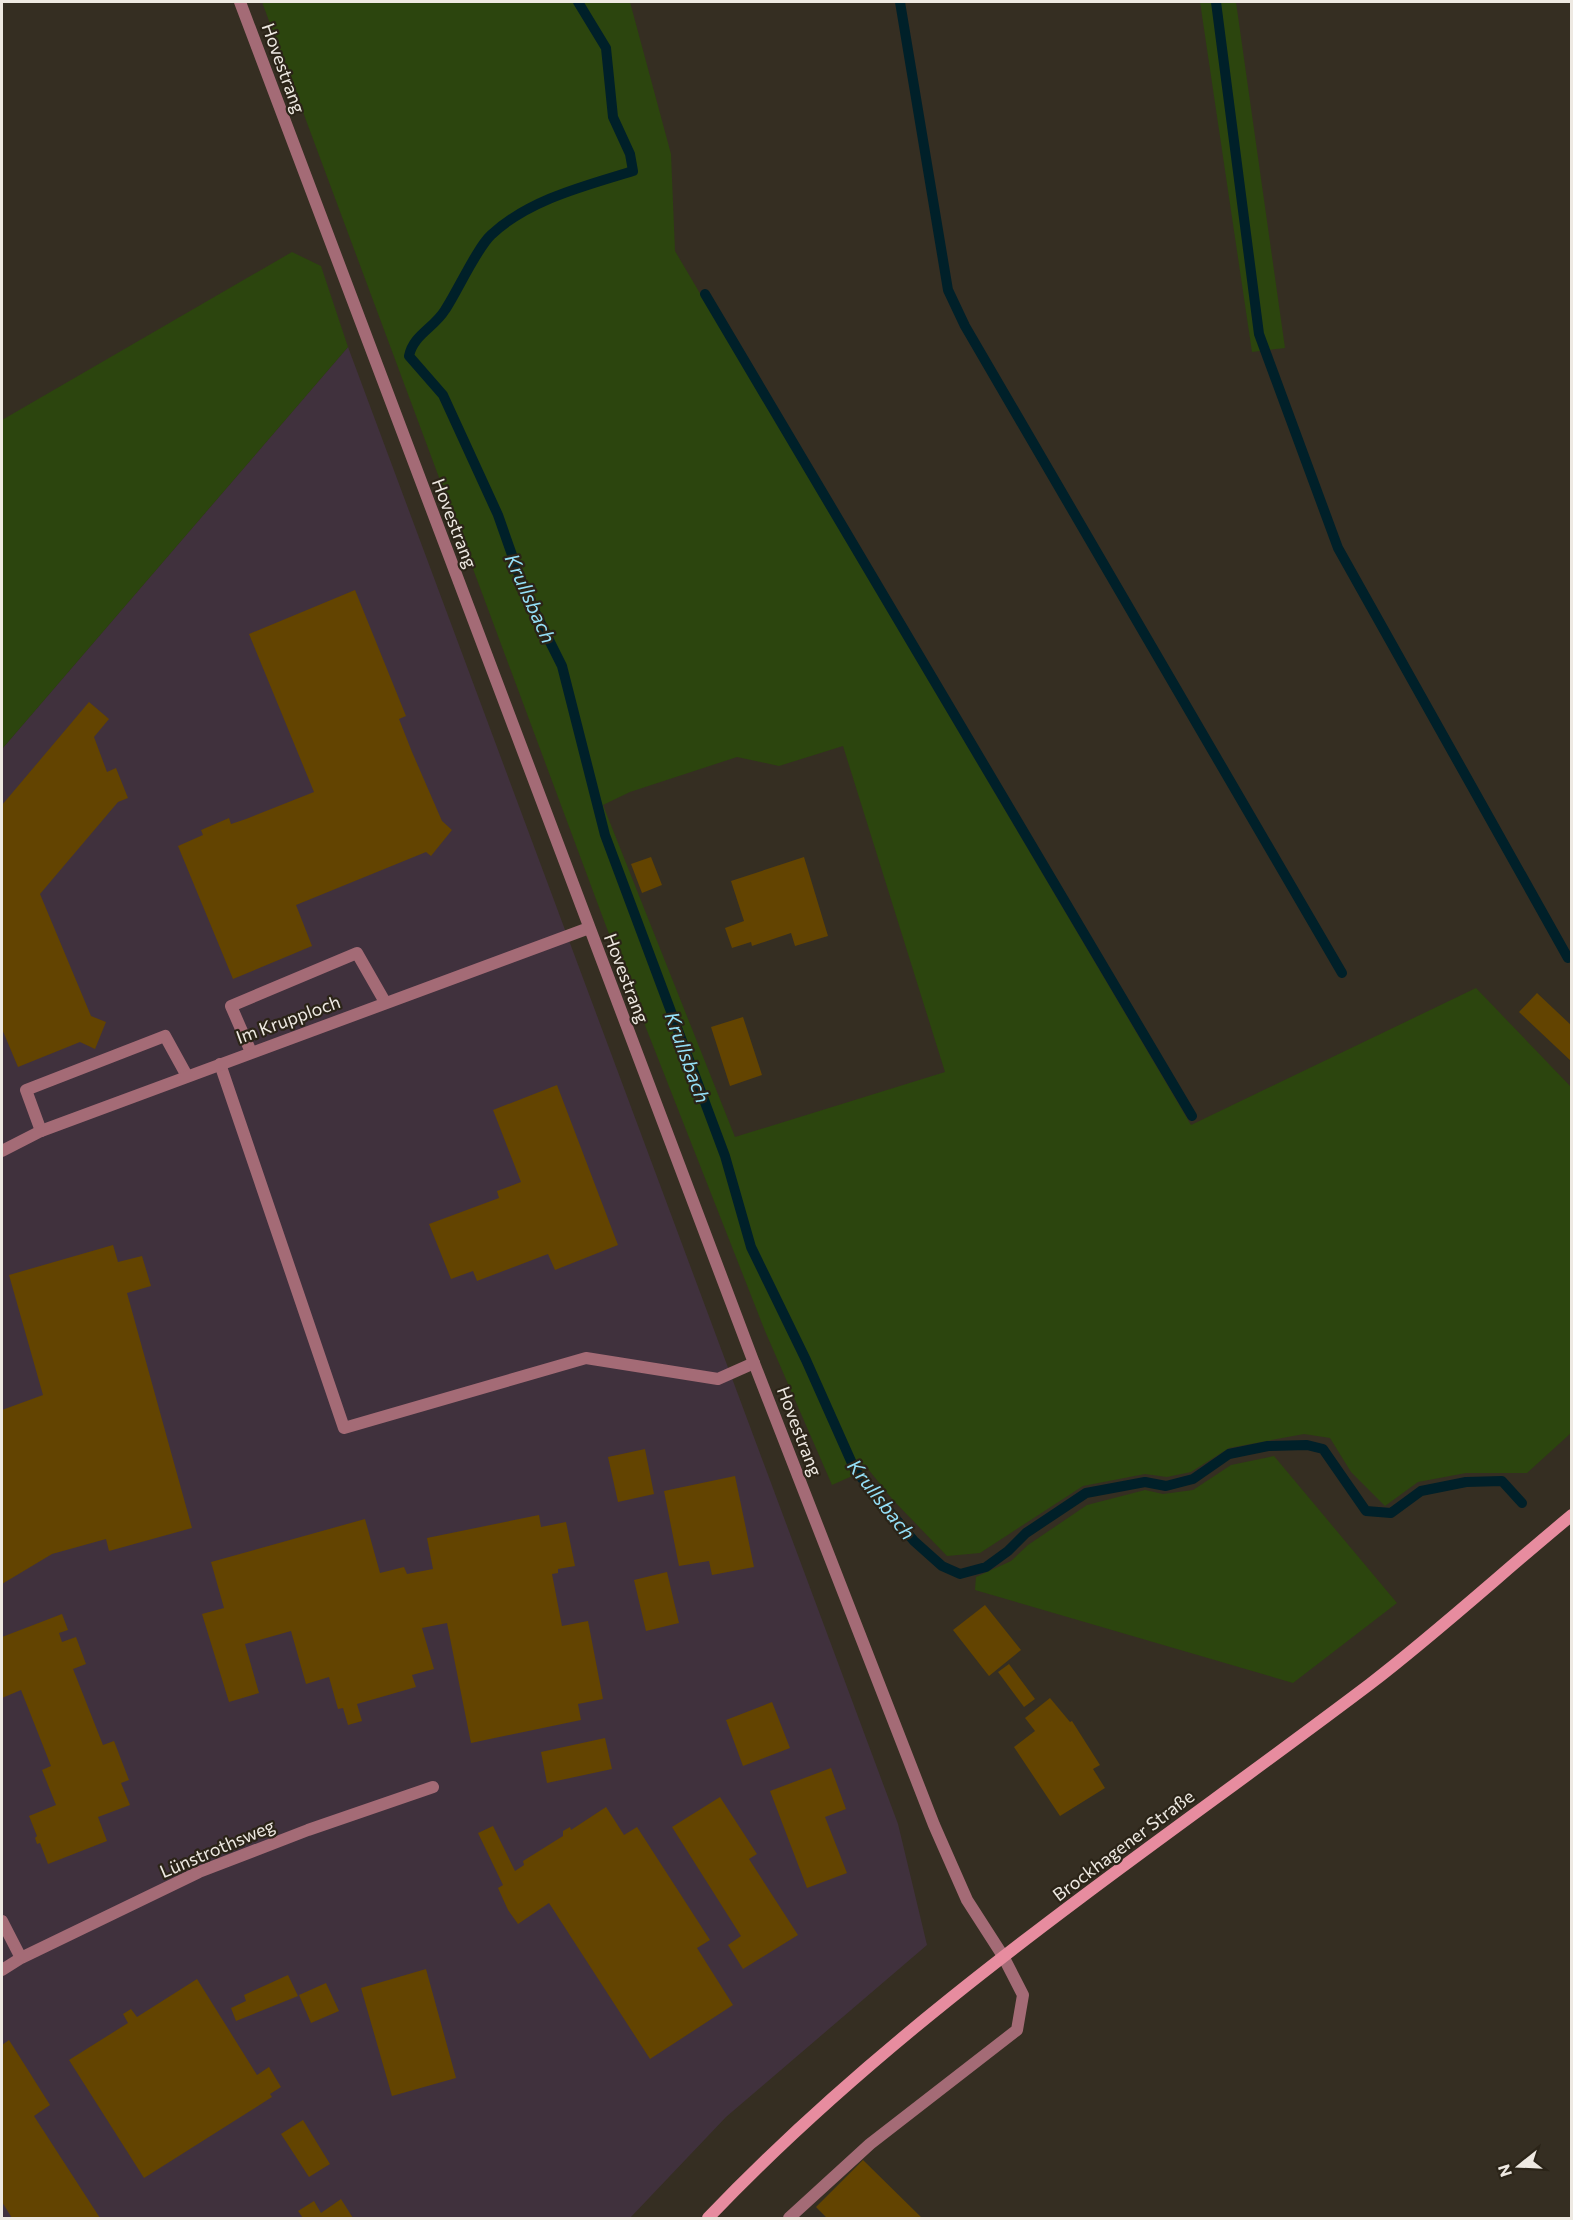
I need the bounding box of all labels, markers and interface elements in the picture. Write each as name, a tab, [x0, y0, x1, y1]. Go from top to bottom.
street label: Hovestrang	[258, 20, 311, 116]
street label: Hovestrang	[428, 475, 482, 571]
water label: Krullsbach	[501, 550, 561, 646]
street label: Hovestrang	[600, 930, 654, 1026]
street label: Im Krupploch	[233, 990, 343, 1048]
water label: Krullsbach	[660, 1008, 716, 1106]
street label: Hovestrang	[773, 1383, 827, 1479]
water label: Krullsbach	[843, 1454, 921, 1544]
street label: Brockhagener Straße	[1048, 1785, 1198, 1905]
street label: Lünstrothsweg	[156, 1814, 278, 1882]
north arrow	[1489, 2136, 1549, 2196]
text: N	[1493, 2162, 1515, 2179]

